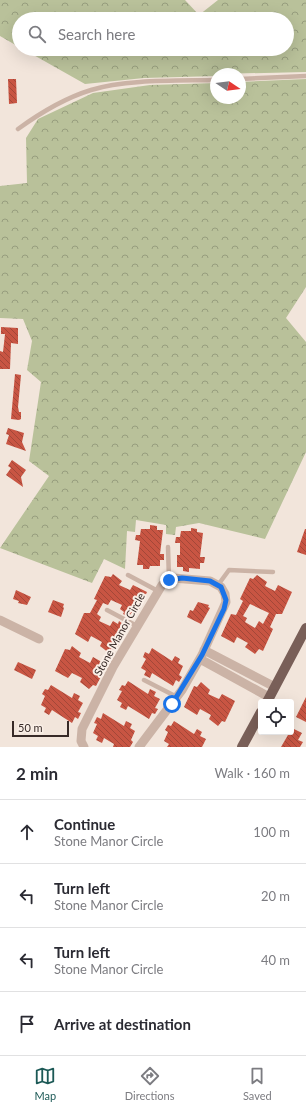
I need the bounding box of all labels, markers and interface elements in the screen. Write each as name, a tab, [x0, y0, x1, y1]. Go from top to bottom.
search box	[12, 12, 294, 56]
icon: search	[26, 23, 48, 45]
text: Search here	[58, 25, 135, 43]
north arrow	[210, 68, 246, 104]
route end	[160, 571, 178, 589]
street label: Stone Manor Circle	[91, 590, 147, 678]
route start	[163, 695, 181, 713]
map controls	[258, 699, 294, 735]
button: locate	[258, 699, 294, 735]
scale bar	[12, 719, 69, 738]
text: 50 m	[18, 721, 43, 734]
text: 2 min	[16, 763, 58, 784]
text: Walk · 160 m	[214, 765, 290, 781]
text: Continue	[54, 815, 115, 833]
icon: ahead	[16, 821, 38, 843]
text: 100 m	[253, 824, 290, 840]
text: Stone Manor Circle	[54, 833, 163, 849]
text: Turn left	[54, 879, 110, 897]
icon: left	[16, 885, 38, 907]
text: 20 m	[261, 888, 290, 904]
text: Stone Manor Circle	[54, 897, 163, 913]
text: Turn left	[54, 943, 110, 961]
icon: left	[16, 949, 38, 971]
text: 40 m	[261, 952, 290, 968]
text: Stone Manor Circle	[54, 961, 163, 977]
icon: arrive	[16, 1013, 38, 1035]
text: Arrive at destination	[54, 1015, 191, 1033]
tab: Map	[34, 1065, 56, 1102]
tab: Directions	[125, 1065, 174, 1102]
tab: Saved	[243, 1065, 272, 1102]

